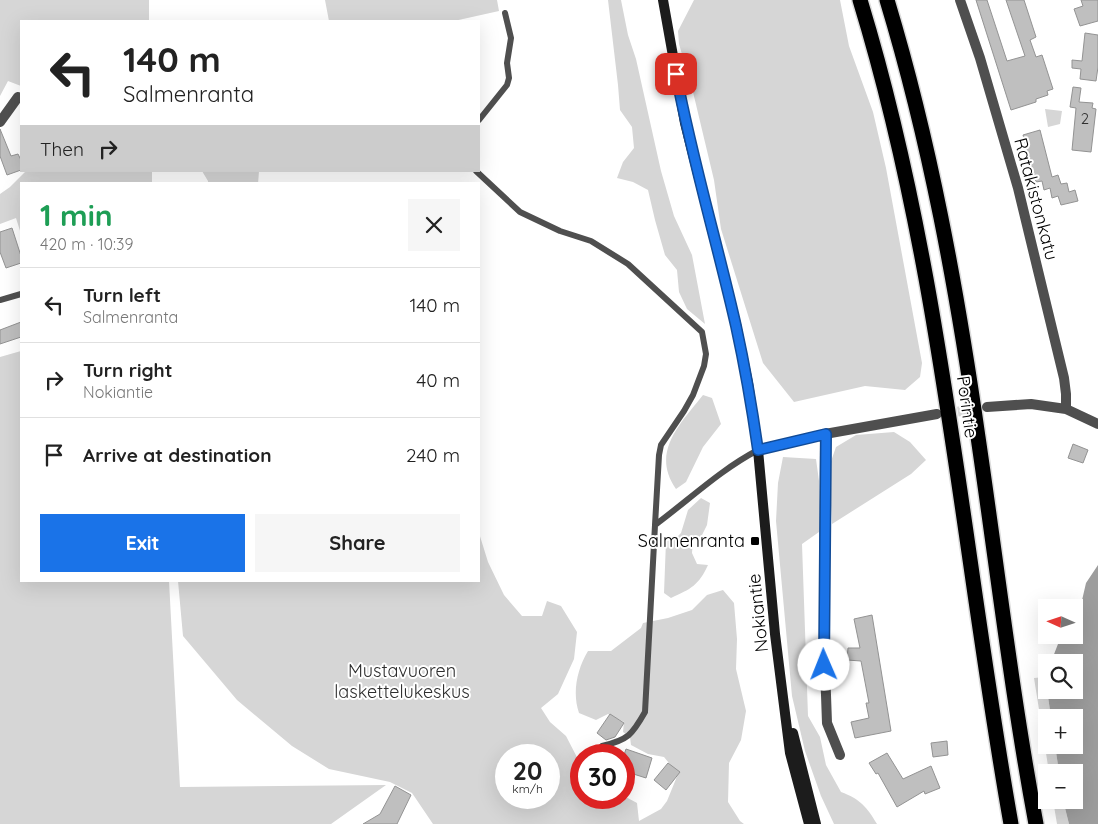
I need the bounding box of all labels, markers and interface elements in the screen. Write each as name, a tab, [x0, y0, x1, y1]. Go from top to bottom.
text: 140 m	[123, 37, 221, 81]
icon: left	[40, 40, 105, 105]
pin	[655, 53, 697, 95]
icon: arrive	[662, 60, 690, 88]
text: Salmenranta	[123, 80, 254, 108]
house number: 2	[1081, 109, 1089, 128]
icon: right	[94, 135, 122, 163]
street label: Ratakistonkatu	[1009, 135, 1064, 263]
text: Then	[40, 137, 84, 161]
text: 1 min	[40, 196, 113, 234]
button: close	[408, 199, 460, 251]
text: 420 m · 10:39	[40, 234, 133, 254]
text: Turn left	[83, 283, 161, 307]
icon: left	[40, 291, 68, 319]
text: 140 m	[409, 293, 460, 317]
text: Salmenranta	[83, 307, 178, 327]
text: Turn right	[83, 358, 172, 382]
icon: right	[40, 366, 68, 394]
text: 40 m	[416, 368, 460, 392]
street label: Porintie	[952, 374, 983, 440]
text: Nokiantie	[83, 382, 153, 402]
icon: arrive	[40, 441, 68, 469]
text: Arrive at destination	[83, 443, 272, 467]
text: 240 m	[406, 443, 460, 467]
button: Exit	[40, 514, 245, 572]
button: Share	[255, 514, 460, 572]
place label: Salmenranta	[638, 529, 745, 552]
marker: Salmenranta	[749, 535, 761, 547]
street label: Nokiantie	[742, 573, 773, 653]
north arrow	[1038, 599, 1082, 644]
map controls	[1038, 599, 1083, 809]
position arrow	[797, 638, 849, 690]
button: search	[1038, 654, 1083, 699]
park label: Mustavuoren laskettelukeskus	[334, 659, 470, 703]
button: +	[1038, 709, 1083, 754]
speed limit sign: 30	[570, 744, 635, 809]
text: 20	[513, 755, 542, 786]
button: −	[1038, 764, 1083, 809]
text: km/h	[512, 781, 543, 796]

